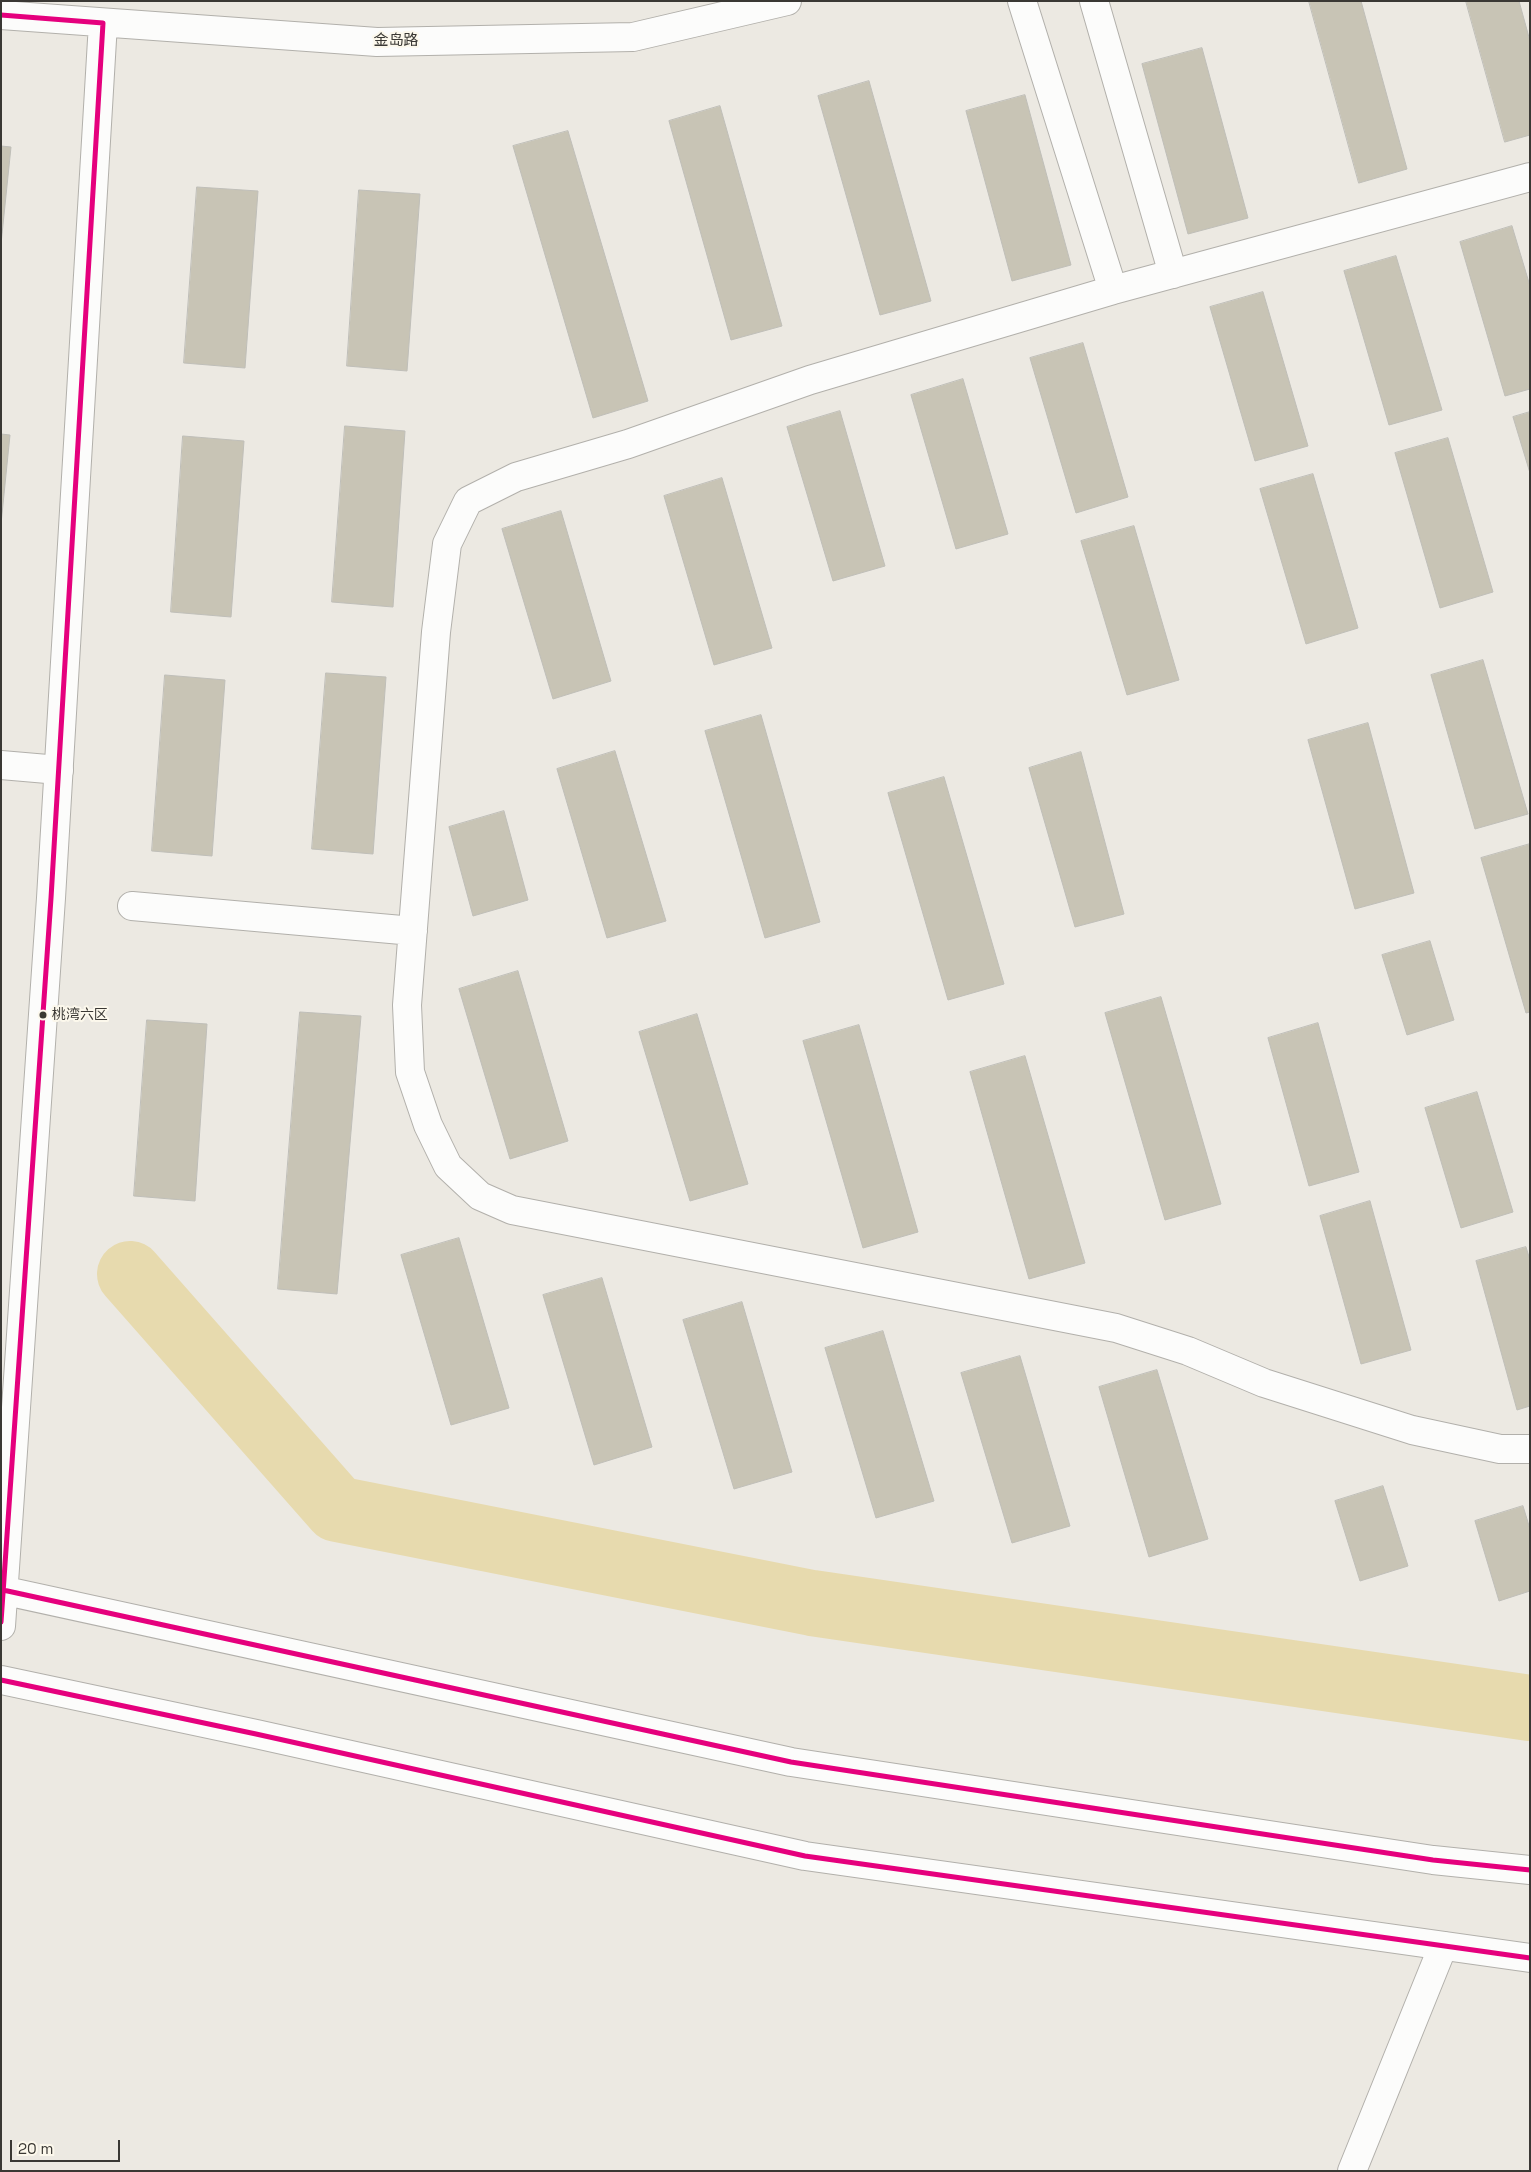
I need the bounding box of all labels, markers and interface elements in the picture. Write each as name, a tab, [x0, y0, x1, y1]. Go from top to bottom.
street label: 金岛路	[374, 32, 418, 50]
place label: 桃湾六区	[52, 1007, 108, 1023]
marker: 桃湾六区	[38, 1010, 48, 1020]
scale bar	[12, 2130, 122, 2162]
text: 20 m	[18, 2139, 53, 2158]

